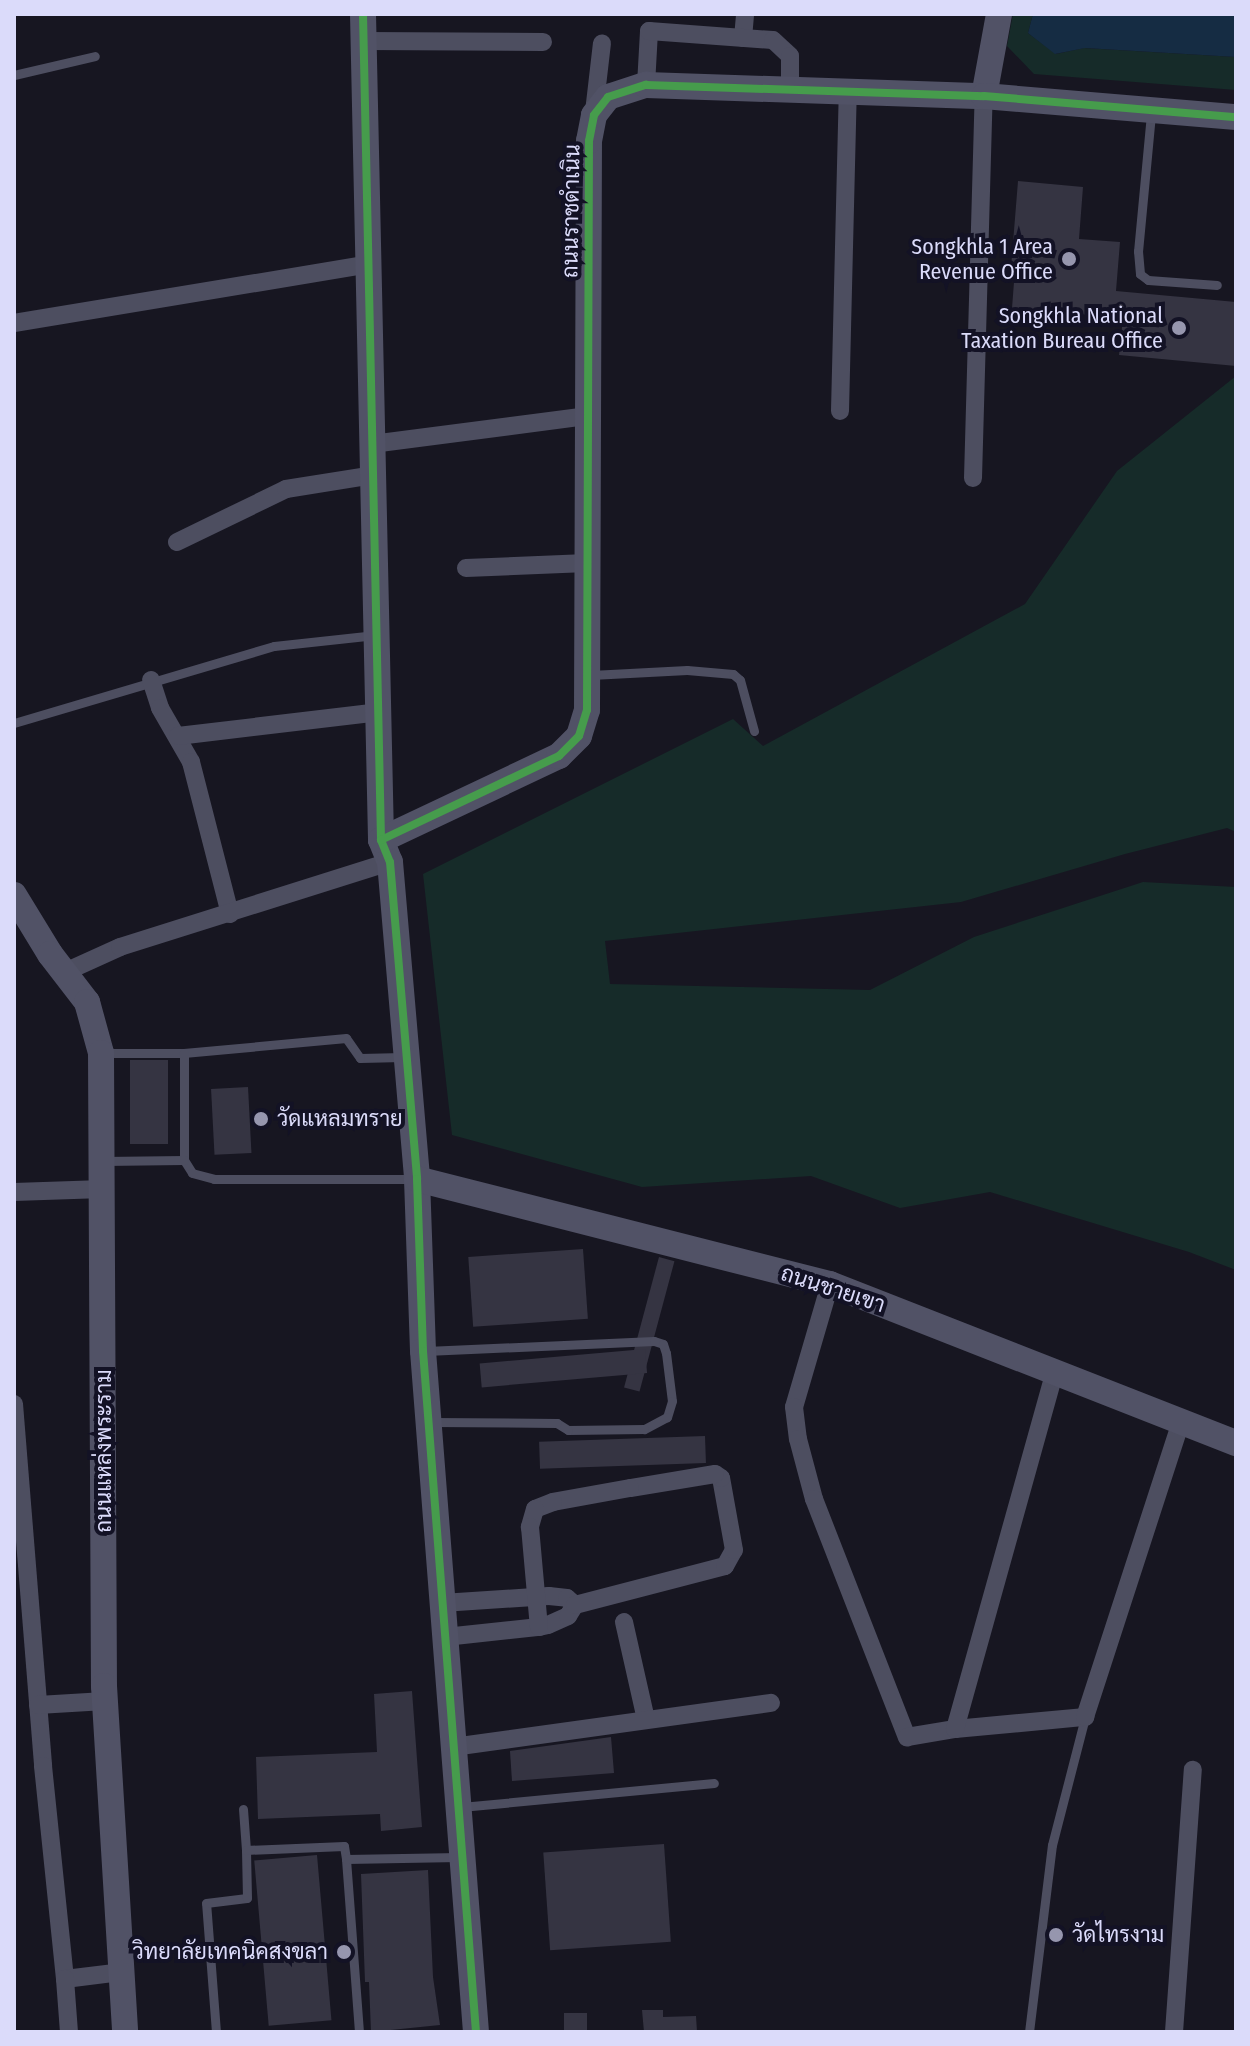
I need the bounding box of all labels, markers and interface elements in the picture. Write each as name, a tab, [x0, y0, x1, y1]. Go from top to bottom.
street label: ถนนราชดำเนิน	[557, 144, 585, 278]
place label: Songkhla 1 Area Revenue Office	[911, 233, 1053, 284]
marker: Songkhla 1 Area Revenue Office	[1060, 250, 1078, 268]
place label: Songkhla National Taxation Bureau Office	[961, 302, 1163, 354]
marker: Songkhla National Taxation Bureau Office	[1170, 319, 1188, 337]
place label: วัดแหลมทราย	[277, 1106, 403, 1132]
marker: วัดแหลมทราย	[252, 1110, 270, 1128]
street label: ถนนชายเขา	[778, 1260, 888, 1318]
street label: ถนนแหล่งพระราม	[91, 1369, 117, 1533]
place label: วัดไทรงาม	[1072, 1922, 1164, 1948]
marker: วัดไทรงาม	[1047, 1926, 1065, 1944]
place label: วิทยาลัยเทคนิคสงขลา	[133, 1939, 328, 1965]
marker: วิทยาลัยเทคนิคสงขลา	[335, 1943, 353, 1961]

